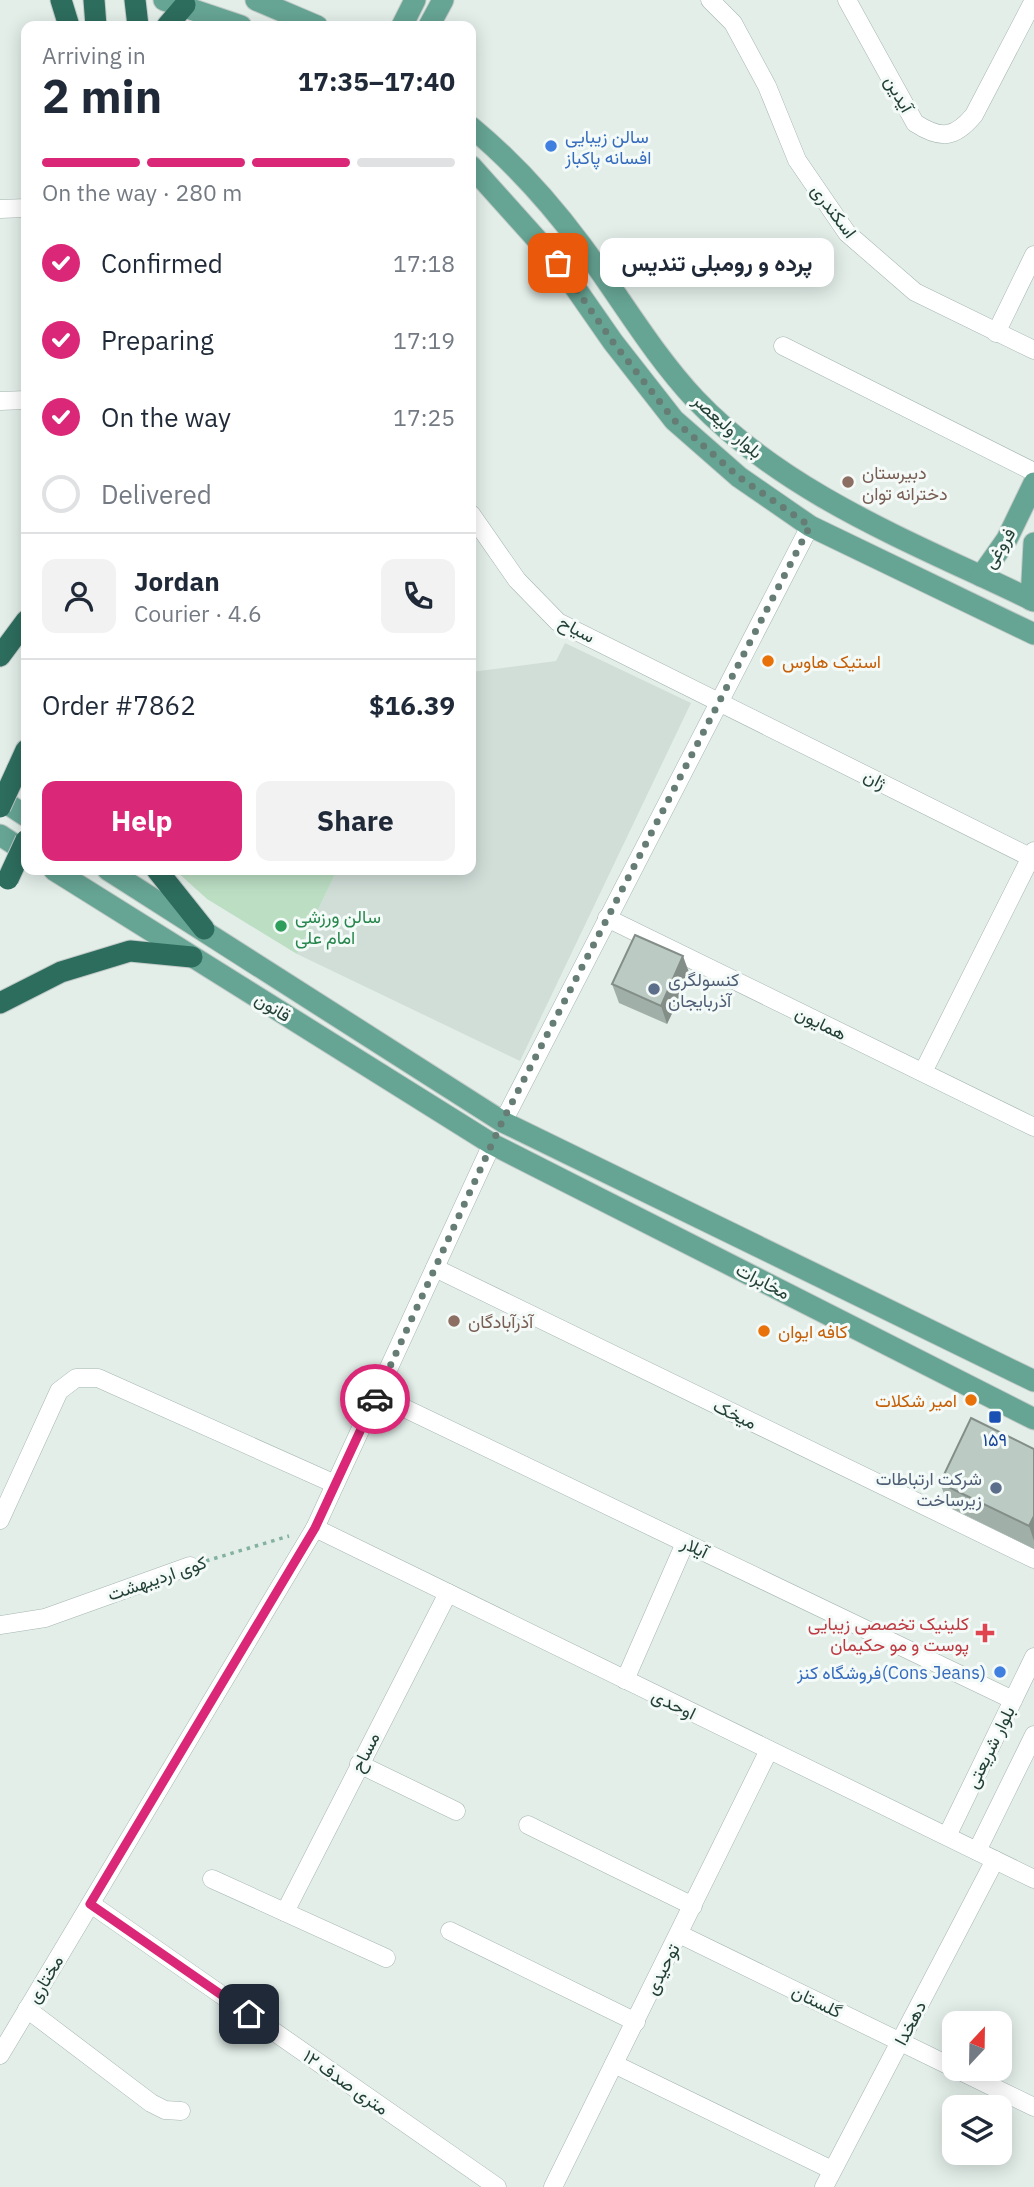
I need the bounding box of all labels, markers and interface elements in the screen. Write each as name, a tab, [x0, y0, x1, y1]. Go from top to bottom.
text: Arriving in	[42, 40, 146, 70]
text: 17:35–17:40	[298, 64, 455, 98]
text: 2 min	[42, 66, 162, 126]
street label: آیدین	[880, 72, 919, 118]
place label: سالن زیبایی افسانه پاکباز	[564, 125, 651, 170]
marker: سالن زیبایی افسانه پاکباز	[543, 138, 559, 154]
text: On the way · 280 m	[42, 177, 242, 207]
street label: اسکندری	[806, 179, 862, 243]
pin	[528, 233, 588, 293]
callout: پرده و رومبلی تندیس	[600, 238, 834, 288]
icon: check	[42, 244, 80, 282]
icon: bag	[539, 244, 577, 282]
text: Confirmed	[101, 246, 223, 280]
text: پرده و رومبلی تندیس	[622, 247, 812, 277]
text: 17:18	[393, 248, 455, 278]
icon: check	[42, 321, 80, 359]
text: Preparing	[101, 323, 214, 357]
text: 17:19	[393, 325, 455, 355]
street label: بلوار ولیعصر	[688, 388, 768, 463]
icon: check	[42, 398, 80, 436]
text: On the way	[101, 400, 231, 434]
text: 17:25	[393, 402, 455, 432]
place label: دبیرستان دخترانه توان	[862, 461, 948, 505]
marker: دبیرستان دخترانه توان	[840, 474, 856, 490]
text: Delivered	[101, 477, 212, 511]
street label: فروغى	[978, 523, 1020, 573]
button: person	[42, 559, 116, 633]
button: phone	[381, 559, 455, 633]
text: Jordan	[134, 564, 220, 598]
text: Courier · 4.6	[134, 598, 262, 628]
street label: سیاح	[555, 610, 599, 649]
place label: استیک هاوس	[782, 650, 881, 673]
marker: استیک هاوس	[760, 653, 776, 669]
text: Order #7862	[42, 688, 196, 722]
text: $16.39	[369, 688, 455, 722]
street label: ژان	[860, 764, 891, 795]
button: Help	[42, 781, 242, 861]
button: Share	[256, 781, 455, 861]
place label: سالن ورزشی امام علی	[295, 905, 381, 950]
marker: سالن ورزشی امام علی	[273, 918, 289, 934]
place label: کنسولگری آذربایجان	[668, 968, 739, 1012]
marker: کنسولگری آذربایجان	[646, 981, 662, 997]
street label: قانون	[251, 987, 295, 1027]
street label: همایون	[792, 1001, 850, 1045]
street label: مخابرات	[732, 1258, 794, 1304]
place label: آذرآبادگان	[468, 1310, 535, 1333]
marker: آذرآبادگان	[446, 1313, 462, 1329]
place label: کافه ایوان	[778, 1320, 848, 1343]
marker: کافه ایوان	[756, 1323, 772, 1339]
courier	[340, 1364, 410, 1434]
icon: car	[356, 1380, 394, 1418]
place label: امیر شکلات	[875, 1389, 957, 1412]
marker: امیر شکلات	[963, 1392, 979, 1408]
street label: میخک	[710, 1394, 760, 1434]
marker: ۱۵۹	[987, 1409, 1003, 1425]
place label: ۱۵۹	[983, 1428, 1007, 1451]
place label: شرکت ارتباطات زیرساخت	[876, 1467, 982, 1511]
marker: شرکت ارتباطات زیرساخت	[988, 1480, 1004, 1496]
street label: آیلار	[677, 1530, 714, 1564]
street label: کوی اردیبهشت	[104, 1550, 210, 1606]
place label: کلینیک تخصصی زیبایی پوست و مو حکیمان	[808, 1612, 969, 1657]
marker: کلینیک تخصصی زیبایی پوست و مو حکیمان	[975, 1623, 995, 1643]
place label: فروشگاه کنز(Cons Jeans)	[796, 1661, 986, 1684]
marker: فروشگاه کنز(Cons Jeans)	[992, 1664, 1008, 1680]
street label: اوحدی	[648, 1683, 700, 1725]
street label: بلوار شریعتى	[960, 1702, 1020, 1792]
street label: مساح	[345, 1728, 386, 1776]
street label: توحیدی	[639, 1940, 685, 1998]
street label: مختاری	[22, 1951, 68, 2007]
street label: گلستان	[788, 1979, 846, 2023]
pin	[219, 1984, 279, 2044]
icon: home	[230, 1995, 268, 2033]
street label: دهخدا	[889, 1997, 931, 2049]
north arrow	[942, 2011, 1012, 2081]
map controls	[942, 2011, 1012, 2165]
street label: ۱۲ متری صدف	[299, 2044, 393, 2120]
button: layers	[942, 2095, 1012, 2165]

